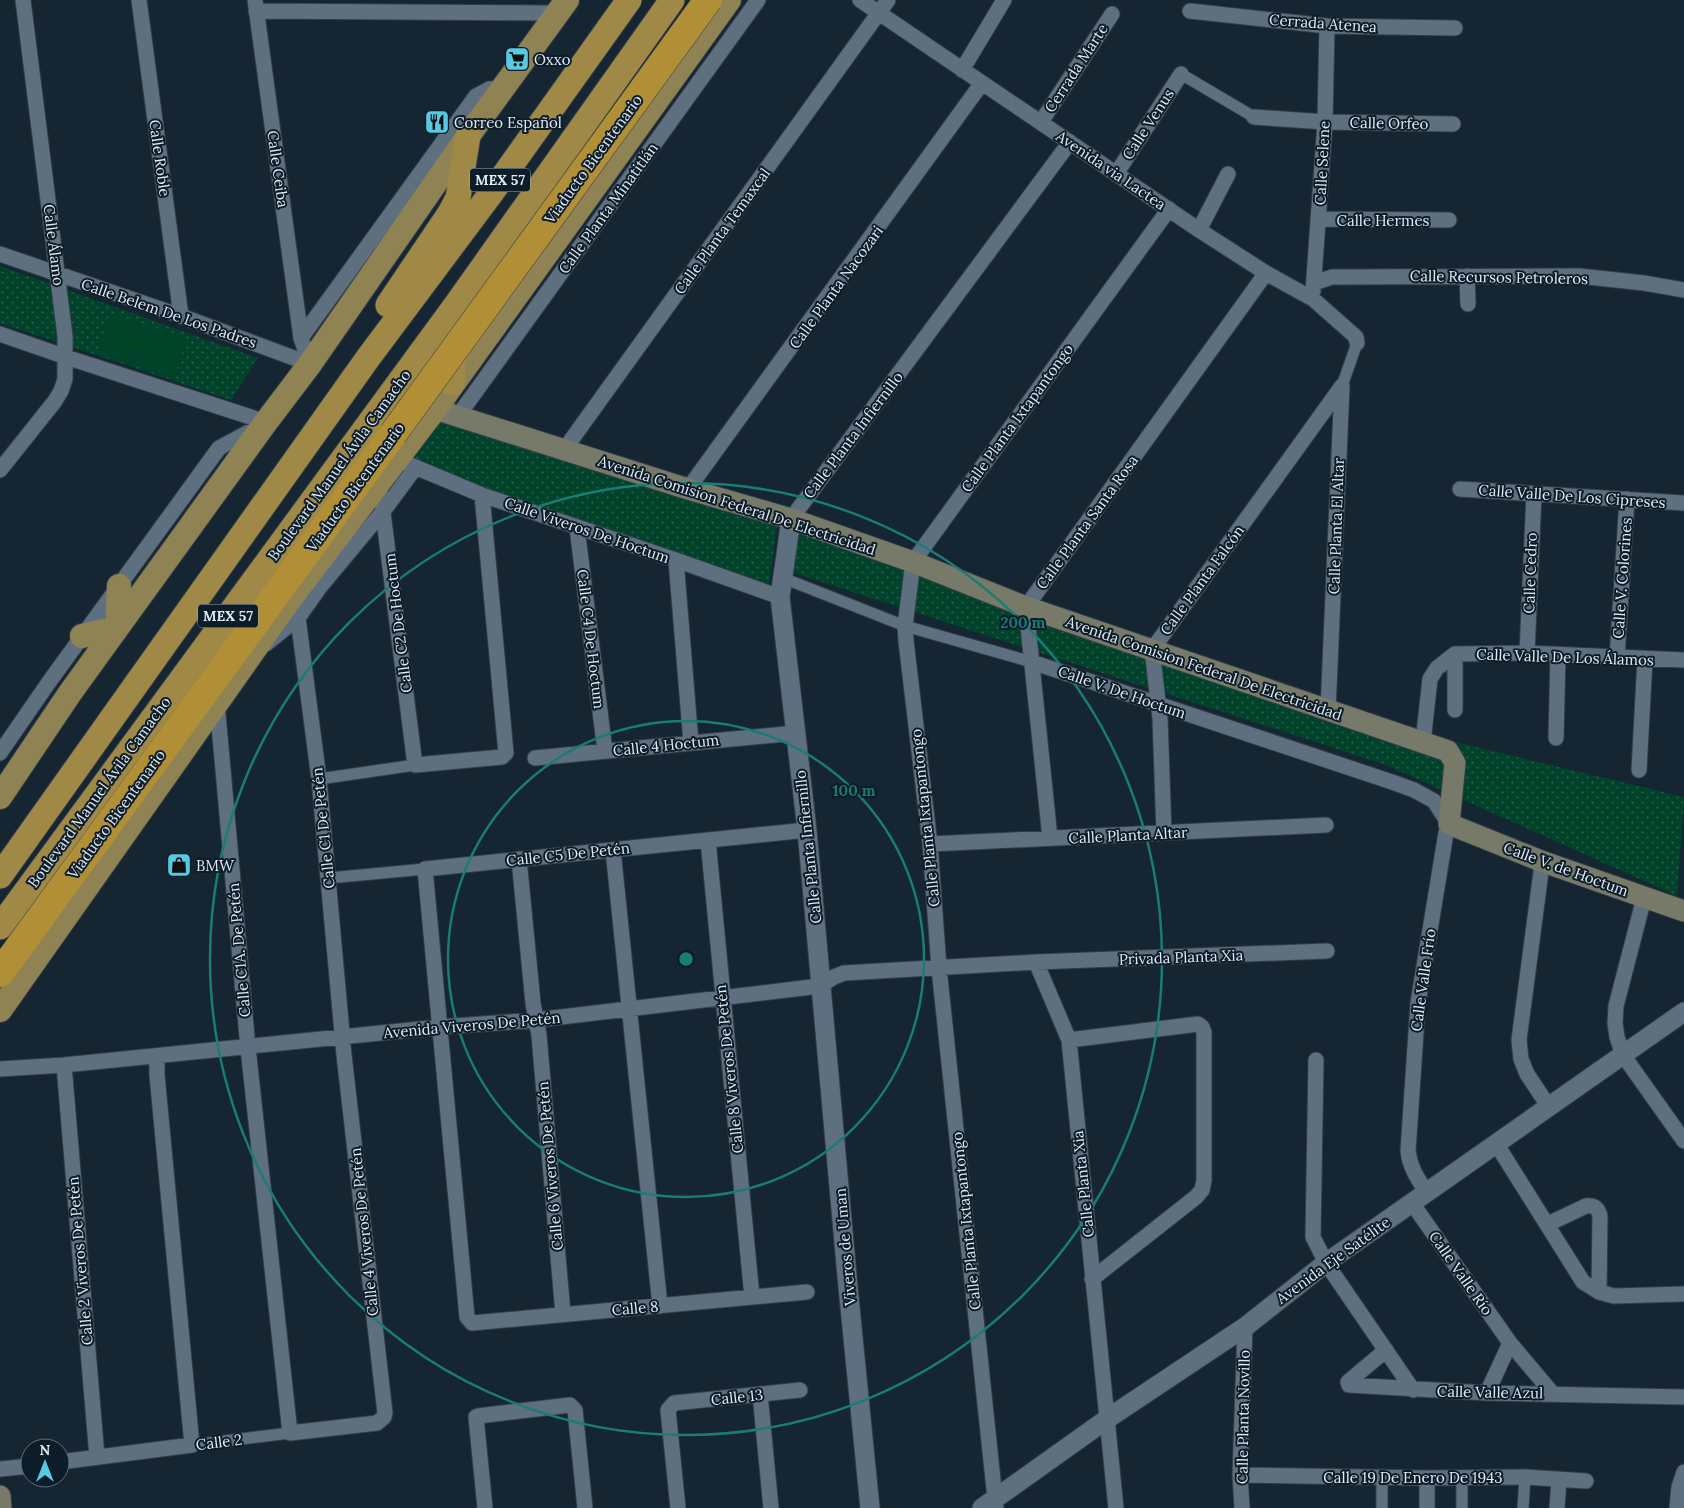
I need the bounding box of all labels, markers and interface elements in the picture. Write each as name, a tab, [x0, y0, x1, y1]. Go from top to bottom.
street label: Cerrada Atenea	[1268, 10, 1378, 36]
street label: Cerrada Marte	[1040, 20, 1112, 116]
supermarket icon: Oxxo	[504, 46, 530, 72]
place label: Oxxo	[534, 50, 571, 69]
street label: Calle Venus	[1118, 85, 1178, 163]
street label: Viaducto Bicentenario	[539, 91, 646, 228]
restaurant icon: Correo Español	[424, 109, 450, 135]
place label: Correo Español	[454, 113, 562, 132]
street label: Calle Orfeo	[1349, 113, 1429, 133]
street label: Calle Roble	[145, 118, 175, 198]
street label: Calle Selene	[1310, 120, 1334, 206]
street label: Avenida via Lactea	[1052, 126, 1170, 214]
street label: Calle Ceiba	[263, 129, 293, 209]
street label: Calle Planta Minatitlán	[554, 139, 662, 277]
street label: Calle Planta Temaxcal	[670, 164, 774, 298]
road number: MEX 57	[470, 168, 530, 192]
street label: Calle Álamo	[40, 203, 68, 287]
street label: Calle Hermes	[1337, 211, 1430, 230]
street label: Calle Planta Nacozari	[785, 222, 887, 352]
street label: Calle Recursos Petroleros	[1410, 266, 1588, 288]
street label: Calle Belem De Los Padres	[79, 274, 259, 352]
street label: Calle Planta Ixtapantongo	[957, 340, 1077, 496]
street label: Boulevard Manuel Ávila Camacho	[263, 366, 415, 564]
street label: Calle Planta Infiernillo	[799, 368, 907, 502]
street label: Viaducto Bicentenario	[301, 419, 408, 556]
street label: Avenida Comision Federal De Electricidad	[595, 451, 878, 559]
street label: Calle Planta Santa Rosa	[1032, 451, 1142, 593]
street label: Calle Planta El Altar	[1324, 457, 1348, 595]
street label: Calle Valle De Los Cipreses	[1478, 480, 1666, 512]
street label: Calle Viveros De Hoctum	[502, 493, 672, 567]
street label: Calle V. Colorines	[1608, 517, 1636, 639]
street label: Calle Planta Falcón	[1156, 521, 1248, 639]
street label: Calle Cedro	[1519, 532, 1541, 614]
street label: Calle C2 De Hoctum	[380, 552, 416, 694]
street label: Calle C4 De Hoctum	[573, 568, 609, 710]
road number: MEX 57	[198, 604, 258, 628]
street label: Avenida Comision Federal De Electricidad	[1062, 611, 1345, 724]
text: 200 m	[1001, 613, 1046, 632]
street label: Calle Valle De Los Álamos	[1476, 644, 1654, 670]
street label: Calle V. De Hoctum	[1056, 661, 1188, 723]
street label: Boulevard Manuel Ávila Camacho	[23, 693, 175, 891]
street label: Calle Planta Ixtapantongo	[906, 728, 944, 908]
street label: Calle 4 Hoctum	[612, 730, 720, 760]
street label: Viaducto Bicentenario	[62, 746, 169, 883]
street label: Calle C1 De Petén	[307, 767, 339, 889]
street label: Calle Planta Infiernillo	[790, 769, 825, 925]
text: 100 m	[833, 781, 876, 800]
street label: Calle Planta Altar	[1068, 822, 1189, 848]
street label: Calle C5 De Petén	[505, 838, 631, 870]
street label: Calle V. de Hoctum	[1501, 838, 1631, 900]
shop icon: BMW	[166, 852, 192, 878]
place label: BMW	[196, 856, 235, 875]
street label: Calle C1A. De Petén	[224, 882, 254, 1018]
street label: Calle Valle Frío	[1406, 927, 1440, 1033]
street label: Privada Planta Xia	[1118, 945, 1244, 969]
centre of rings	[677, 950, 695, 968]
street label: Calle 8 Viveros De Petén	[711, 984, 747, 1154]
street label: Avenida Viveros De Petén	[382, 1008, 561, 1042]
street label: Calle 6 Viveros De Petén	[533, 1081, 567, 1251]
street label: Calle Planta Xia	[1068, 1129, 1098, 1238]
street label: Calle Planta Ixtapantongo	[947, 1131, 985, 1311]
street label: Calle 4 Viveros De Petén	[346, 1147, 382, 1317]
street label: Calle 2 Viveros De Petén	[63, 1176, 97, 1346]
street label: Viveros de Uman	[830, 1187, 860, 1308]
street label: Avenida Eje Satélite	[1271, 1212, 1394, 1308]
street label: Calle Valle Río	[1425, 1227, 1497, 1319]
street label: Calle 8	[611, 1296, 659, 1320]
street label: Calle Planta Novillo	[1232, 1349, 1254, 1484]
street label: Calle Valle Azul	[1437, 1382, 1543, 1402]
street label: Calle 13	[710, 1385, 764, 1409]
street label: Calle 2	[195, 1430, 243, 1454]
north arrow	[20, 1438, 70, 1488]
text: N	[40, 1441, 51, 1459]
street label: Calle 19 De Enero De 1943	[1323, 1468, 1503, 1487]

